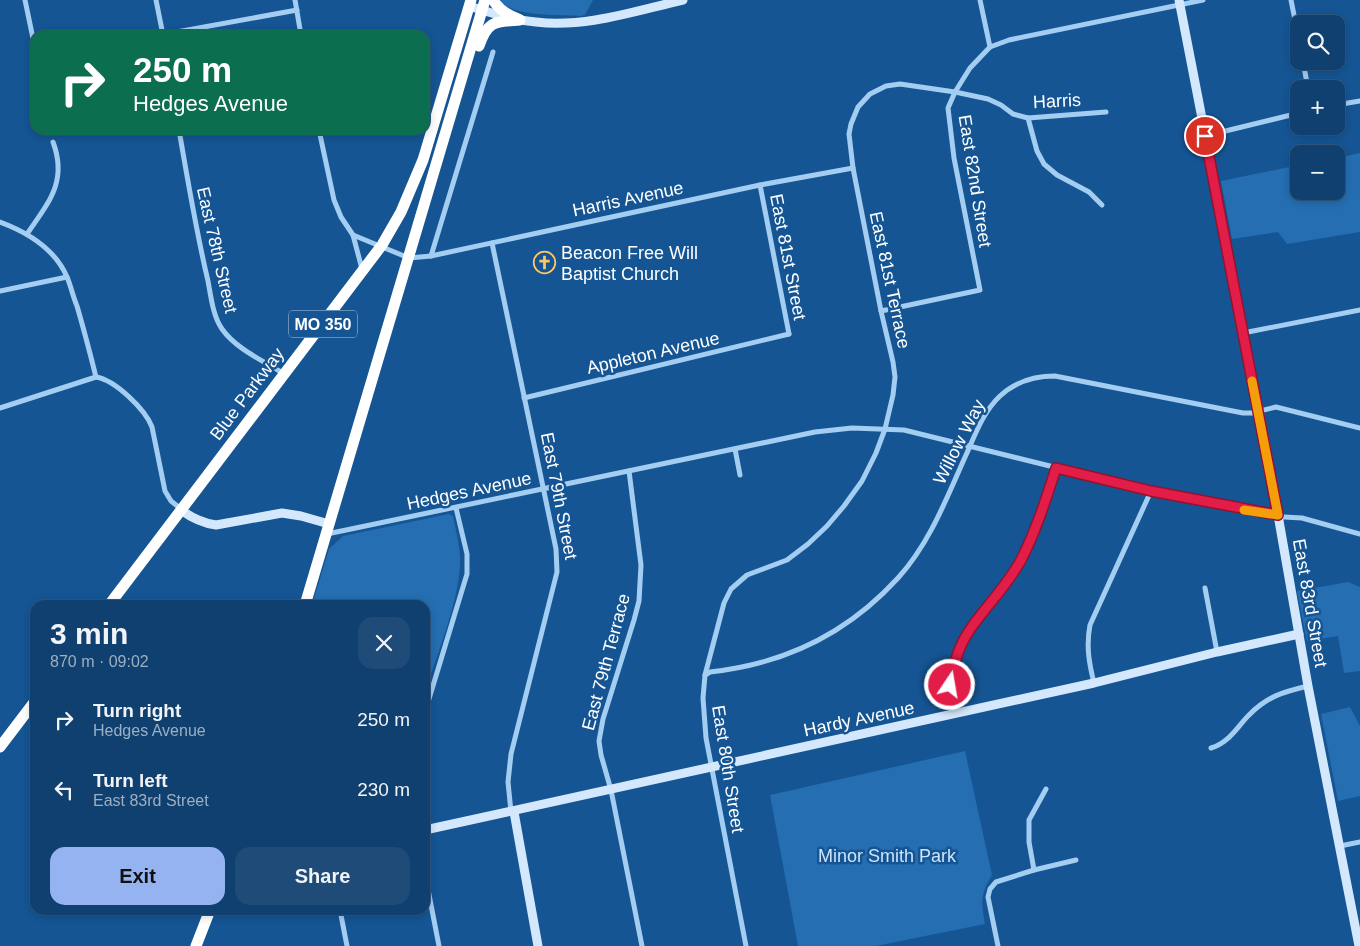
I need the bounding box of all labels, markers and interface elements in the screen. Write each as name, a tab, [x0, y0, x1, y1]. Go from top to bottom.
map controls	[1290, 15, 1345, 200]
button: search	[1290, 15, 1345, 70]
icon: right	[50, 50, 115, 115]
text: 250 m	[133, 50, 232, 89]
button: +	[1290, 80, 1345, 135]
street label: Harris	[1033, 90, 1081, 112]
text: Hedges Avenue	[133, 91, 288, 116]
street label: East 82nd Street	[955, 113, 995, 249]
pin	[1184, 115, 1226, 157]
icon: arrive	[1191, 122, 1219, 150]
button: −	[1290, 145, 1345, 200]
street label: Harris Avenue	[571, 177, 685, 221]
street label: East 78th Street	[193, 185, 241, 315]
street label: East 81st Street	[766, 192, 810, 322]
street label: East 81st Terrace	[866, 210, 914, 350]
place label: Beacon Free Will Baptist Church	[561, 243, 698, 284]
church icon: Beacon Free Will Baptist Church	[533, 251, 557, 275]
road number: MO 350	[289, 310, 357, 338]
street label: Appleton Avenue	[585, 328, 721, 378]
street label: Blue Parkway	[206, 344, 288, 444]
street label: Willow Way	[929, 396, 989, 488]
street label: East 79th Street	[537, 431, 581, 561]
street label: Hedges Avenue	[405, 468, 533, 514]
street label: East 83rd Street	[1289, 537, 1331, 669]
street label: East 79th Terrace	[578, 591, 634, 733]
text: 3 min	[50, 617, 128, 650]
button: close	[358, 617, 410, 669]
text: 870 m · 09:02	[50, 653, 149, 670]
position arrow	[923, 658, 975, 710]
street label: Hardy Avenue	[802, 697, 916, 741]
text: Turn right	[93, 700, 181, 721]
street label: East 80th Street	[708, 704, 748, 834]
icon: right	[50, 706, 78, 734]
text: 250 m	[357, 709, 410, 730]
text: Hedges Avenue	[93, 722, 206, 739]
text: Turn left	[93, 770, 168, 791]
icon: left	[50, 776, 78, 804]
text: 230 m	[357, 779, 410, 800]
text: East 83rd Street	[93, 792, 209, 809]
park label: Minor Smith Park	[818, 846, 957, 866]
button: Exit	[50, 847, 225, 905]
button: Share	[235, 847, 410, 905]

